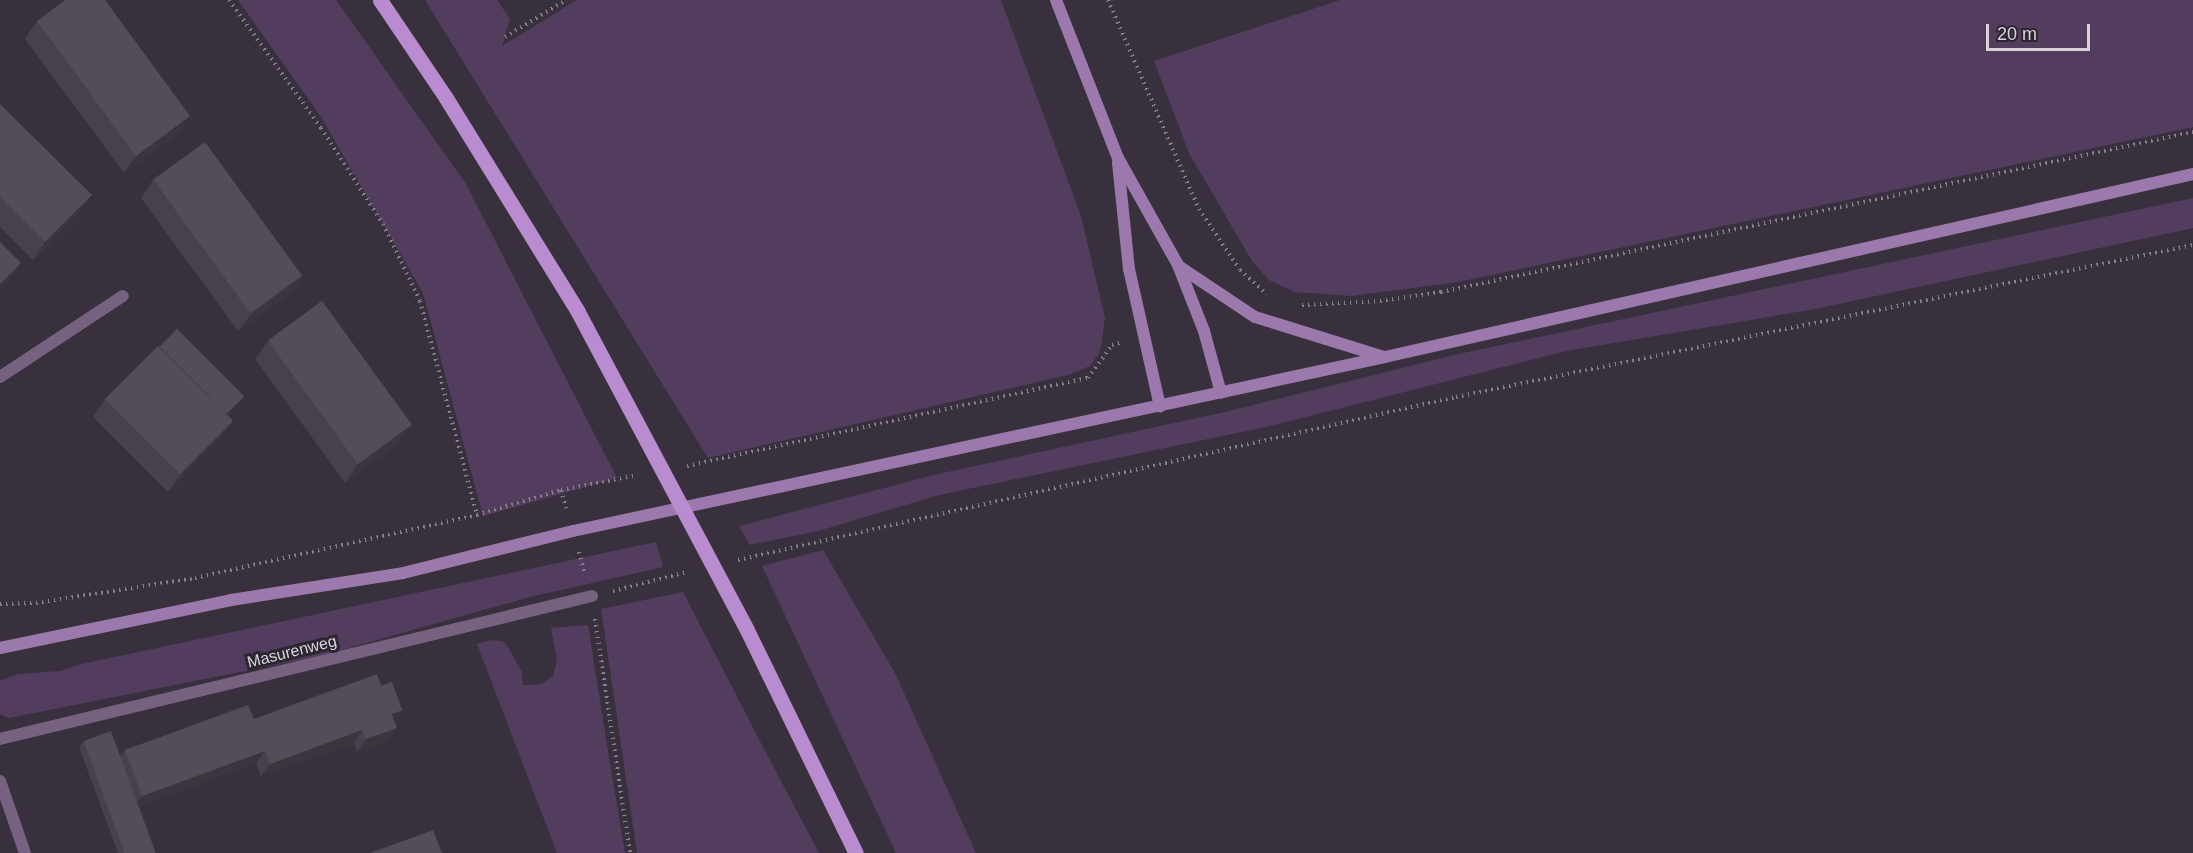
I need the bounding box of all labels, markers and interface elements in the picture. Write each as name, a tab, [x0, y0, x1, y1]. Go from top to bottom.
scale bar	[1989, 12, 2092, 50]
text: 20 m	[1997, 24, 2037, 44]
street label: Masurenweg	[245, 632, 339, 672]

